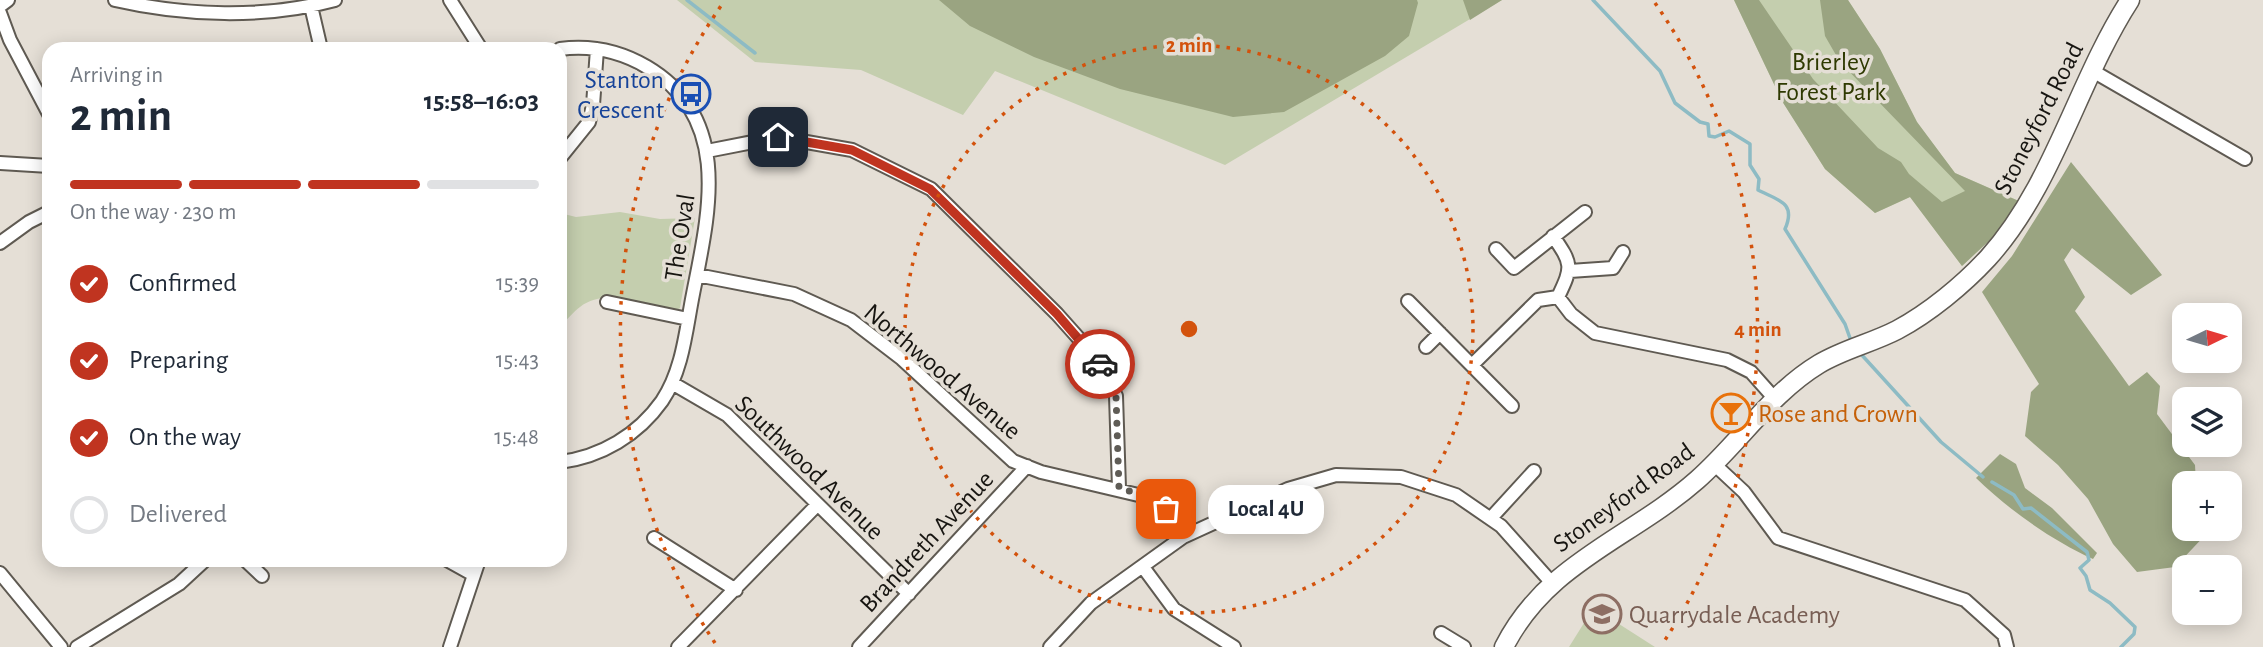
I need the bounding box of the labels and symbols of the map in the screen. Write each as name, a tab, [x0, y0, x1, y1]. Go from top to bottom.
text: 2 min	[1166, 35, 1212, 56]
street label: Stoneyford Road	[1989, 38, 2088, 199]
park label: Brierley Forest Park	[1776, 49, 1886, 105]
place label: Stanton Crescent	[577, 67, 664, 123]
bus stop icon: Stanton Crescent	[670, 73, 712, 115]
pin	[748, 107, 808, 167]
street label: The Oval	[660, 192, 700, 283]
street label: Northwood Avenue	[859, 299, 1026, 445]
north arrow	[2172, 303, 2242, 373]
centre of rings	[1177, 317, 1201, 341]
text: 4 min	[1734, 319, 1782, 340]
courier	[1065, 329, 1135, 399]
street label: Southwood Avenue	[730, 391, 889, 545]
bar icon: Rose and Crown	[1710, 392, 1752, 434]
place label: Rose and Crown	[1758, 401, 1918, 427]
street label: Stoneyford Road	[1548, 438, 1699, 557]
street label: Brandreth Avenue	[855, 466, 999, 617]
pin	[1136, 479, 1196, 539]
callout: Local 4U	[1208, 484, 1324, 534]
school or university icon: Quarrydale Academy	[1581, 593, 1623, 635]
place label: Quarrydale Academy	[1629, 602, 1840, 628]

